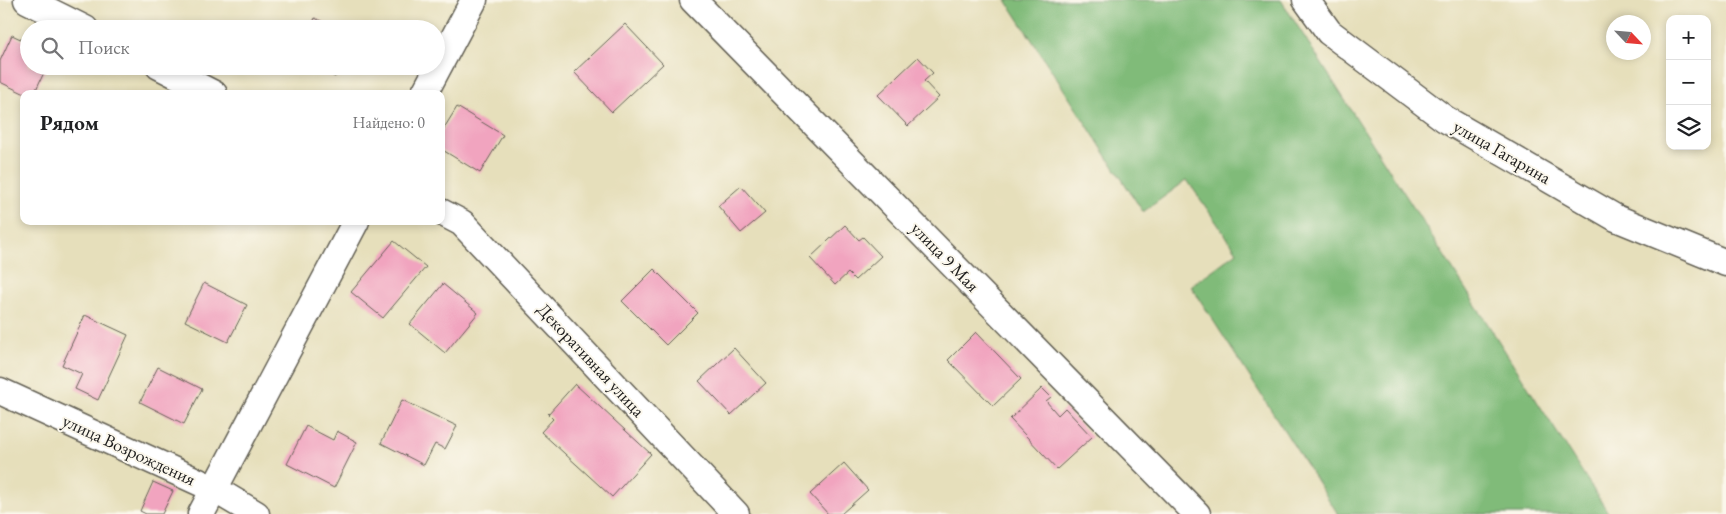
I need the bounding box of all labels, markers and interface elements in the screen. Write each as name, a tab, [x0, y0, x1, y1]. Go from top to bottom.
north arrow	[1606, 15, 1651, 60]
map controls	[1666, 15, 1711, 150]
button: +	[1666, 15, 1711, 60]
search box	[20, 20, 445, 75]
icon: search	[38, 34, 66, 62]
text: Поиск	[78, 35, 130, 60]
button: −	[1666, 60, 1711, 105]
button: layers	[1666, 105, 1711, 150]
text: Рядом	[40, 109, 99, 136]
text: Найдено: 0	[353, 112, 425, 133]
street label: улица Гагарина	[1449, 114, 1556, 189]
street label: улица 9 Мая	[906, 217, 985, 297]
street label: Декоративная улица	[533, 298, 651, 422]
street label: улица Возрождения	[59, 409, 199, 490]

